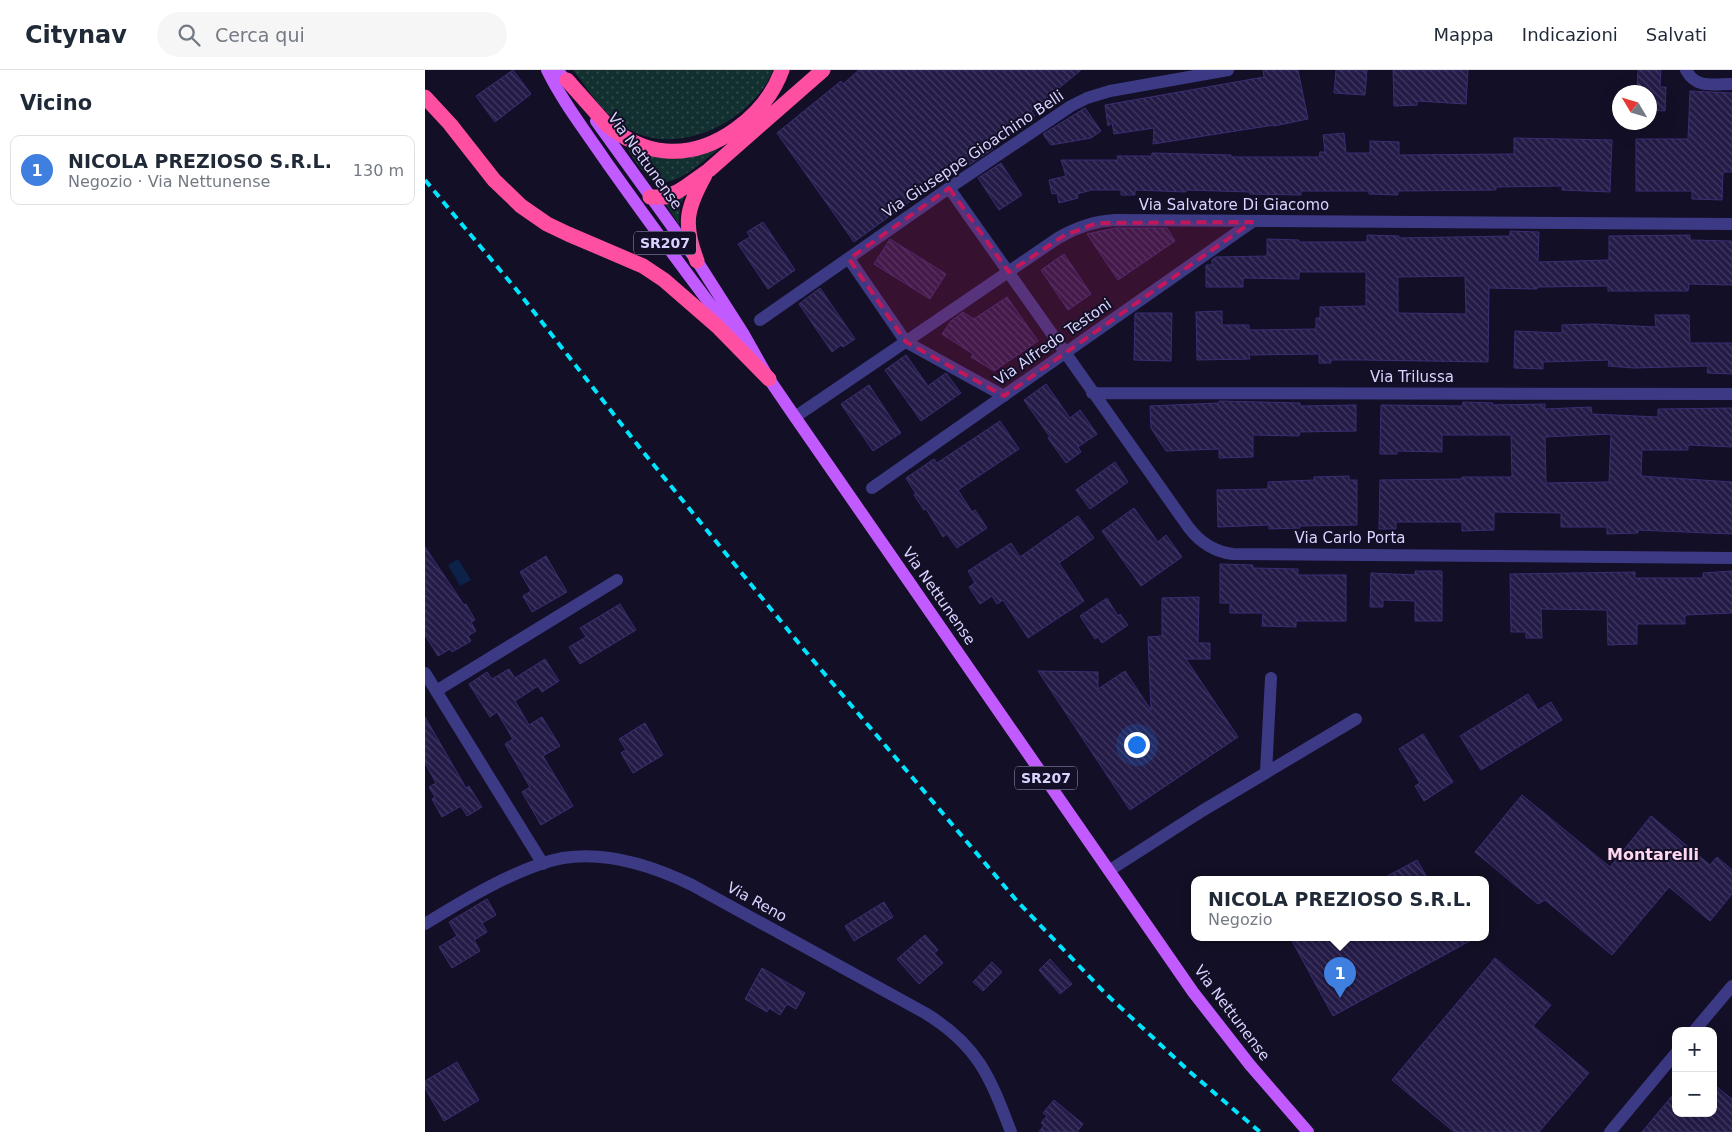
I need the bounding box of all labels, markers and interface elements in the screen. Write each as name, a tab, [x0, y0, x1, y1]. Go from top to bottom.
search box	[157, 12, 507, 57]
text: Citynav	[25, 21, 127, 49]
icon: search	[175, 21, 203, 49]
text: Cerca qui	[215, 24, 305, 46]
text: Mappa	[1433, 24, 1494, 45]
text: Indicazioni	[1522, 24, 1618, 45]
text: Salvati	[1646, 24, 1707, 45]
north arrow	[1612, 85, 1657, 130]
street label: Via Giuseppe Gioachino Belli	[879, 86, 1067, 222]
text: Vicino	[20, 91, 92, 115]
street label: Via Nettunense	[604, 109, 686, 213]
text: NICOLA PREZIOSO S.R.L.	[68, 150, 332, 172]
text: 1	[31, 161, 43, 180]
text: 130 m	[353, 161, 404, 180]
text: Negozio · Via Nettunense	[68, 172, 270, 191]
street label: Via Salvatore Di Giacomo	[1139, 196, 1329, 214]
road number: SR207	[634, 232, 696, 254]
street label: Via Alfredo Testoni	[991, 295, 1115, 389]
street label: Via Trilussa	[1370, 368, 1454, 386]
street label: Via Carlo Porta	[1295, 529, 1405, 547]
street label: Via Nettunense	[899, 544, 979, 648]
your location	[1124, 732, 1150, 758]
road number: SR207	[1015, 766, 1077, 790]
district label: Montarelli	[1607, 845, 1699, 864]
popup	[1191, 876, 1489, 941]
street label: Via Reno	[724, 878, 790, 926]
text: NICOLA PREZIOSO S.R.L.	[1208, 888, 1472, 910]
text: Negozio	[1208, 910, 1272, 929]
pin: 1	[1324, 957, 1356, 998]
street label: Via Nettunense	[1190, 962, 1274, 1064]
map controls	[1672, 1027, 1717, 1117]
button: +	[1672, 1027, 1717, 1072]
button: −	[1672, 1072, 1717, 1117]

